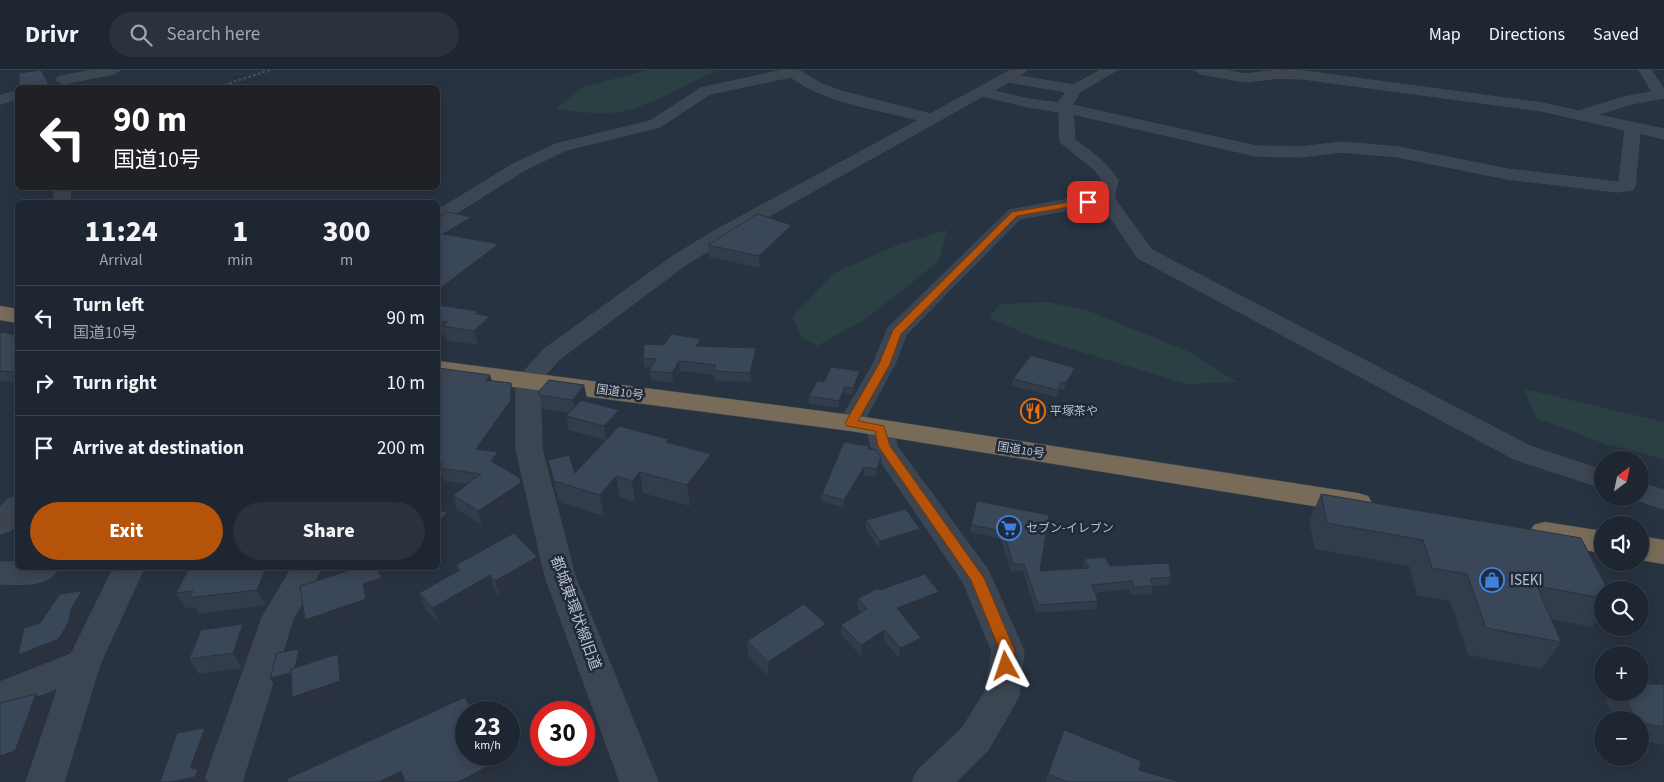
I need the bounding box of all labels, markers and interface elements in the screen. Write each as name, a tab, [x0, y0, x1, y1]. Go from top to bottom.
search box	[109, 12, 459, 57]
text: Drivr	[25, 17, 79, 52]
icon: search	[127, 21, 155, 49]
text: Search here	[167, 21, 260, 48]
text: Map	[1429, 22, 1461, 47]
text: Directions	[1489, 22, 1565, 47]
text: Saved	[1593, 22, 1639, 47]
text: 90 m	[113, 95, 187, 145]
icon: left	[30, 105, 95, 170]
text: 国道10号	[113, 144, 201, 176]
pin	[1067, 181, 1109, 223]
icon: arrive	[1074, 188, 1102, 216]
text: 11:24	[84, 210, 158, 253]
text: 1	[232, 210, 248, 253]
text: 300	[323, 210, 371, 253]
text: Arrival	[100, 249, 143, 271]
text: min	[227, 249, 253, 271]
text: m	[340, 249, 353, 271]
text: Turn left	[73, 292, 144, 319]
icon: left	[30, 304, 58, 332]
text: 90 m	[387, 305, 425, 332]
text: 国道10号	[73, 322, 137, 344]
icon: right	[30, 369, 58, 397]
text: Turn right	[73, 370, 157, 397]
text: 10 m	[387, 370, 425, 397]
street label: 国道10号	[595, 381, 645, 404]
restaurant icon: 平塚茶や	[1020, 398, 1046, 424]
place label: 平塚茶や	[1050, 403, 1098, 420]
icon: arrive	[30, 434, 58, 462]
text: Arrive at destination	[73, 435, 244, 462]
text: 200 m	[377, 435, 425, 462]
street label: 国道10号	[996, 438, 1046, 463]
north arrow	[1594, 451, 1649, 506]
map controls	[1594, 451, 1649, 766]
button: Exit	[30, 502, 223, 560]
button: Share	[233, 502, 425, 560]
supermarket icon: セブン-イレブン	[996, 515, 1022, 541]
button: sound	[1594, 516, 1649, 571]
place label: セブン-イレブン	[1026, 520, 1114, 537]
street label: 都城東環状線旧道	[545, 553, 606, 673]
shop icon: ISEKI	[1479, 567, 1505, 593]
place label: ISEKI	[1510, 570, 1543, 591]
button: search	[1594, 581, 1649, 636]
position arrow	[979, 639, 1031, 691]
button: +	[1594, 646, 1649, 701]
speed limit sign: 30	[530, 701, 595, 766]
text: 23	[474, 709, 501, 745]
button: −	[1594, 711, 1649, 766]
text: km/h	[474, 737, 501, 754]

